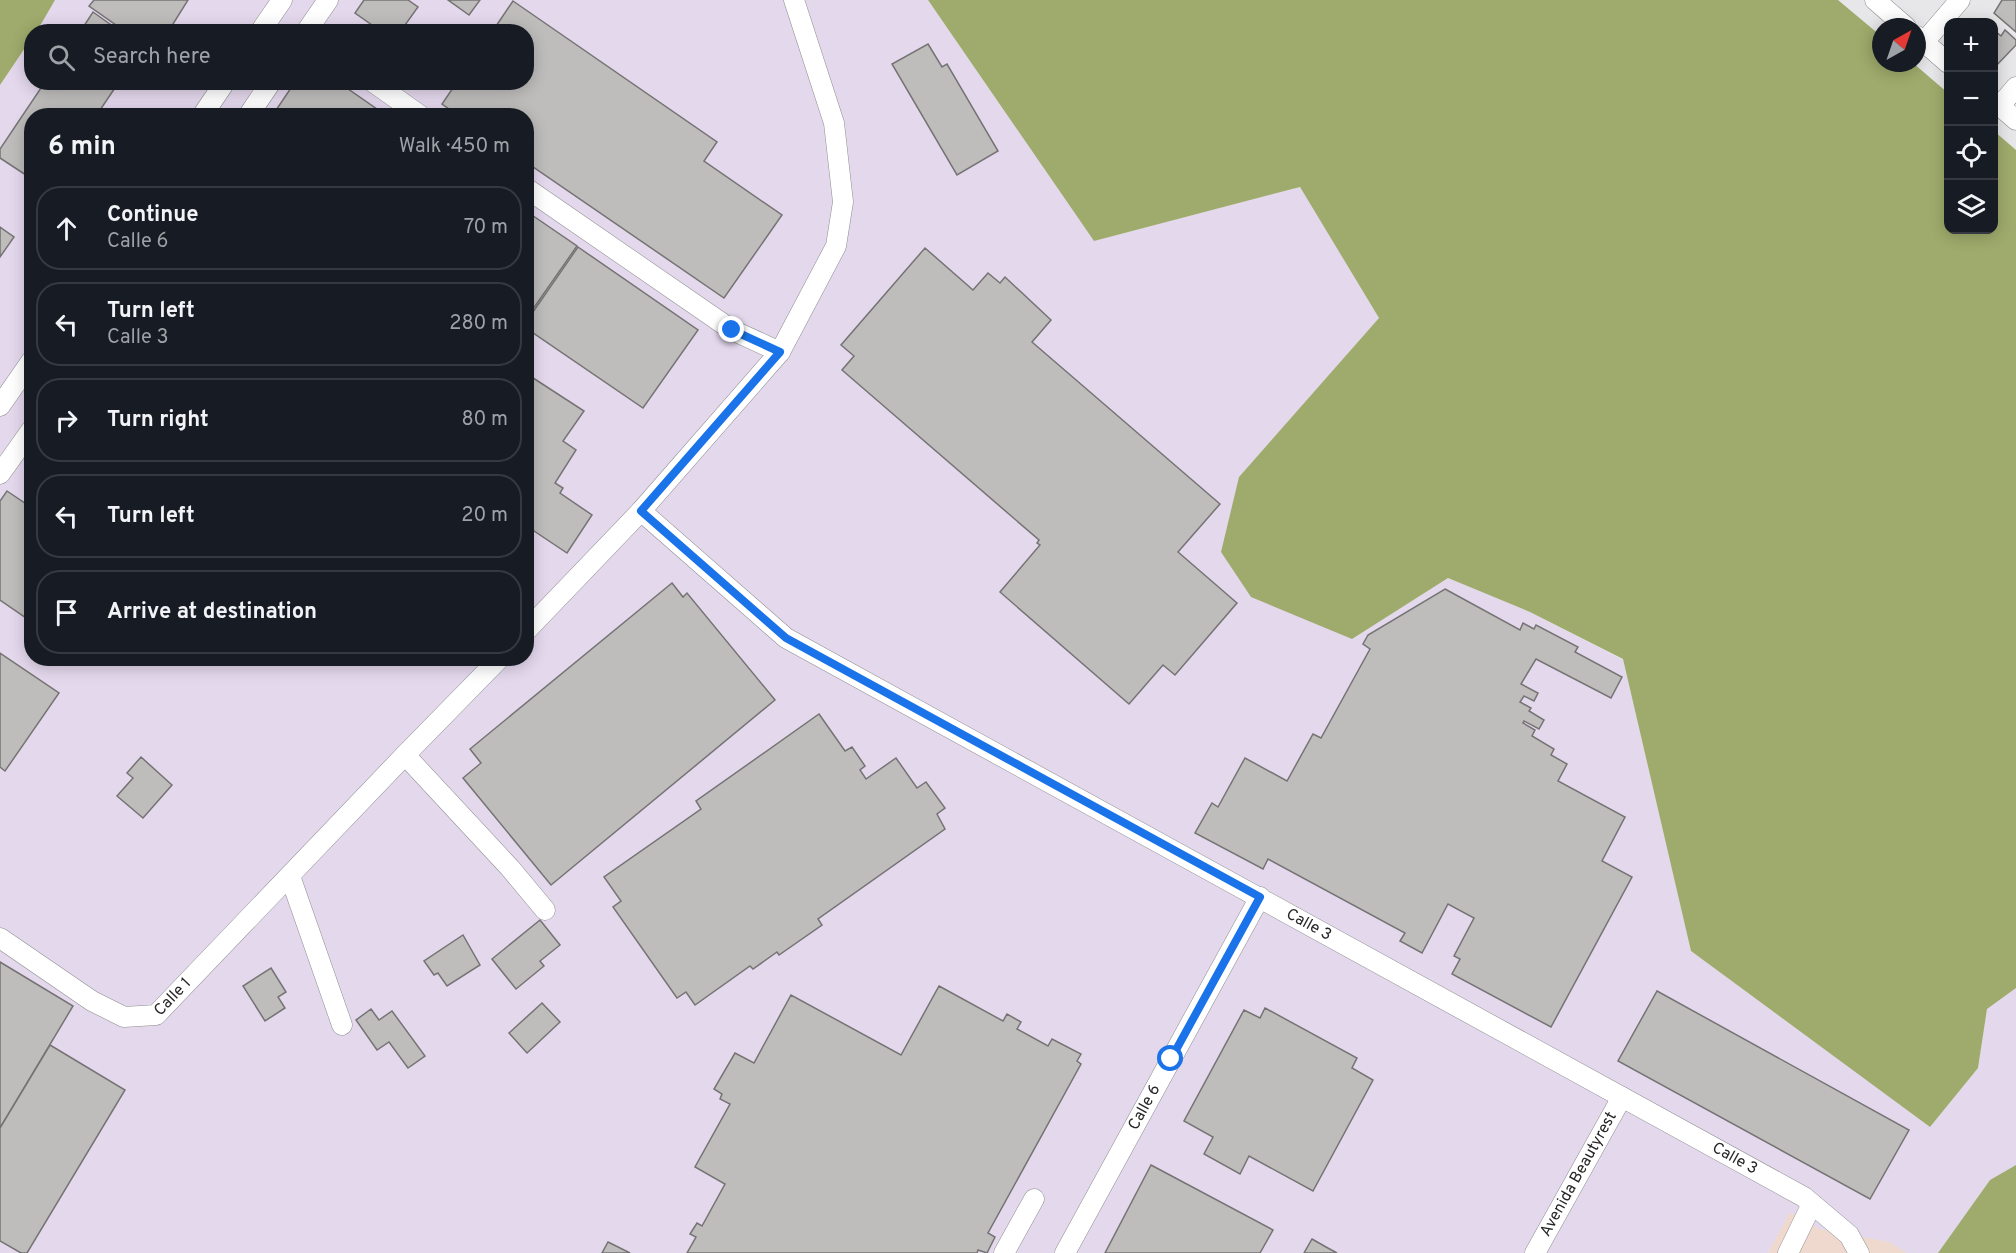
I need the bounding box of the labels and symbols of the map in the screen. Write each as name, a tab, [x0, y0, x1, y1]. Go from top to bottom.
north arrow	[1872, 18, 1926, 72]
route end	[718, 316, 744, 342]
street label: Calle 3	[1282, 904, 1335, 946]
street label: Calle 1	[150, 974, 196, 1021]
route start	[1157, 1045, 1183, 1071]
street label: Calle 6	[1124, 1081, 1165, 1134]
street label: Avenida Beautyrest	[1536, 1108, 1622, 1240]
street label: Calle 3	[1708, 1138, 1761, 1180]

